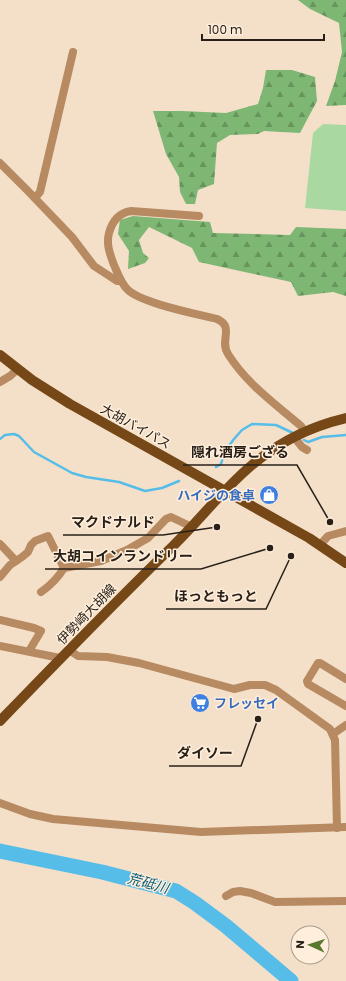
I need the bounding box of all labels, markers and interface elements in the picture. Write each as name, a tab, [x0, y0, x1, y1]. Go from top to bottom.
scale bar	[202, 16, 324, 42]
text: 100 m	[208, 21, 242, 38]
street label: 大胡バイパス	[97, 399, 174, 454]
callout: 隠れ酒房ござる	[183, 439, 297, 465]
text: 隠れ酒房ござる	[191, 442, 289, 462]
shop icon: ハイジの食卓	[258, 484, 280, 506]
place label: ハイジの食卓	[177, 486, 255, 505]
callout: マクドナルド	[63, 509, 163, 535]
text: マクドナルド	[71, 512, 155, 532]
callout: 大胡コインランドリー	[45, 543, 201, 569]
text: 大胡コインランドリー	[53, 546, 193, 566]
street label: 伊勢崎大胡線	[52, 580, 120, 649]
callout: ほっともっと	[166, 583, 266, 609]
text: ほっともっと	[174, 586, 258, 606]
supermarket icon: フレッセイ	[189, 692, 211, 714]
place label: フレッセイ	[214, 694, 279, 713]
callout: ダイソー	[169, 740, 241, 766]
text: ダイソー	[177, 743, 233, 763]
water label: 荒砥川	[125, 868, 173, 899]
north arrow	[290, 925, 330, 965]
text: N	[292, 940, 308, 949]

